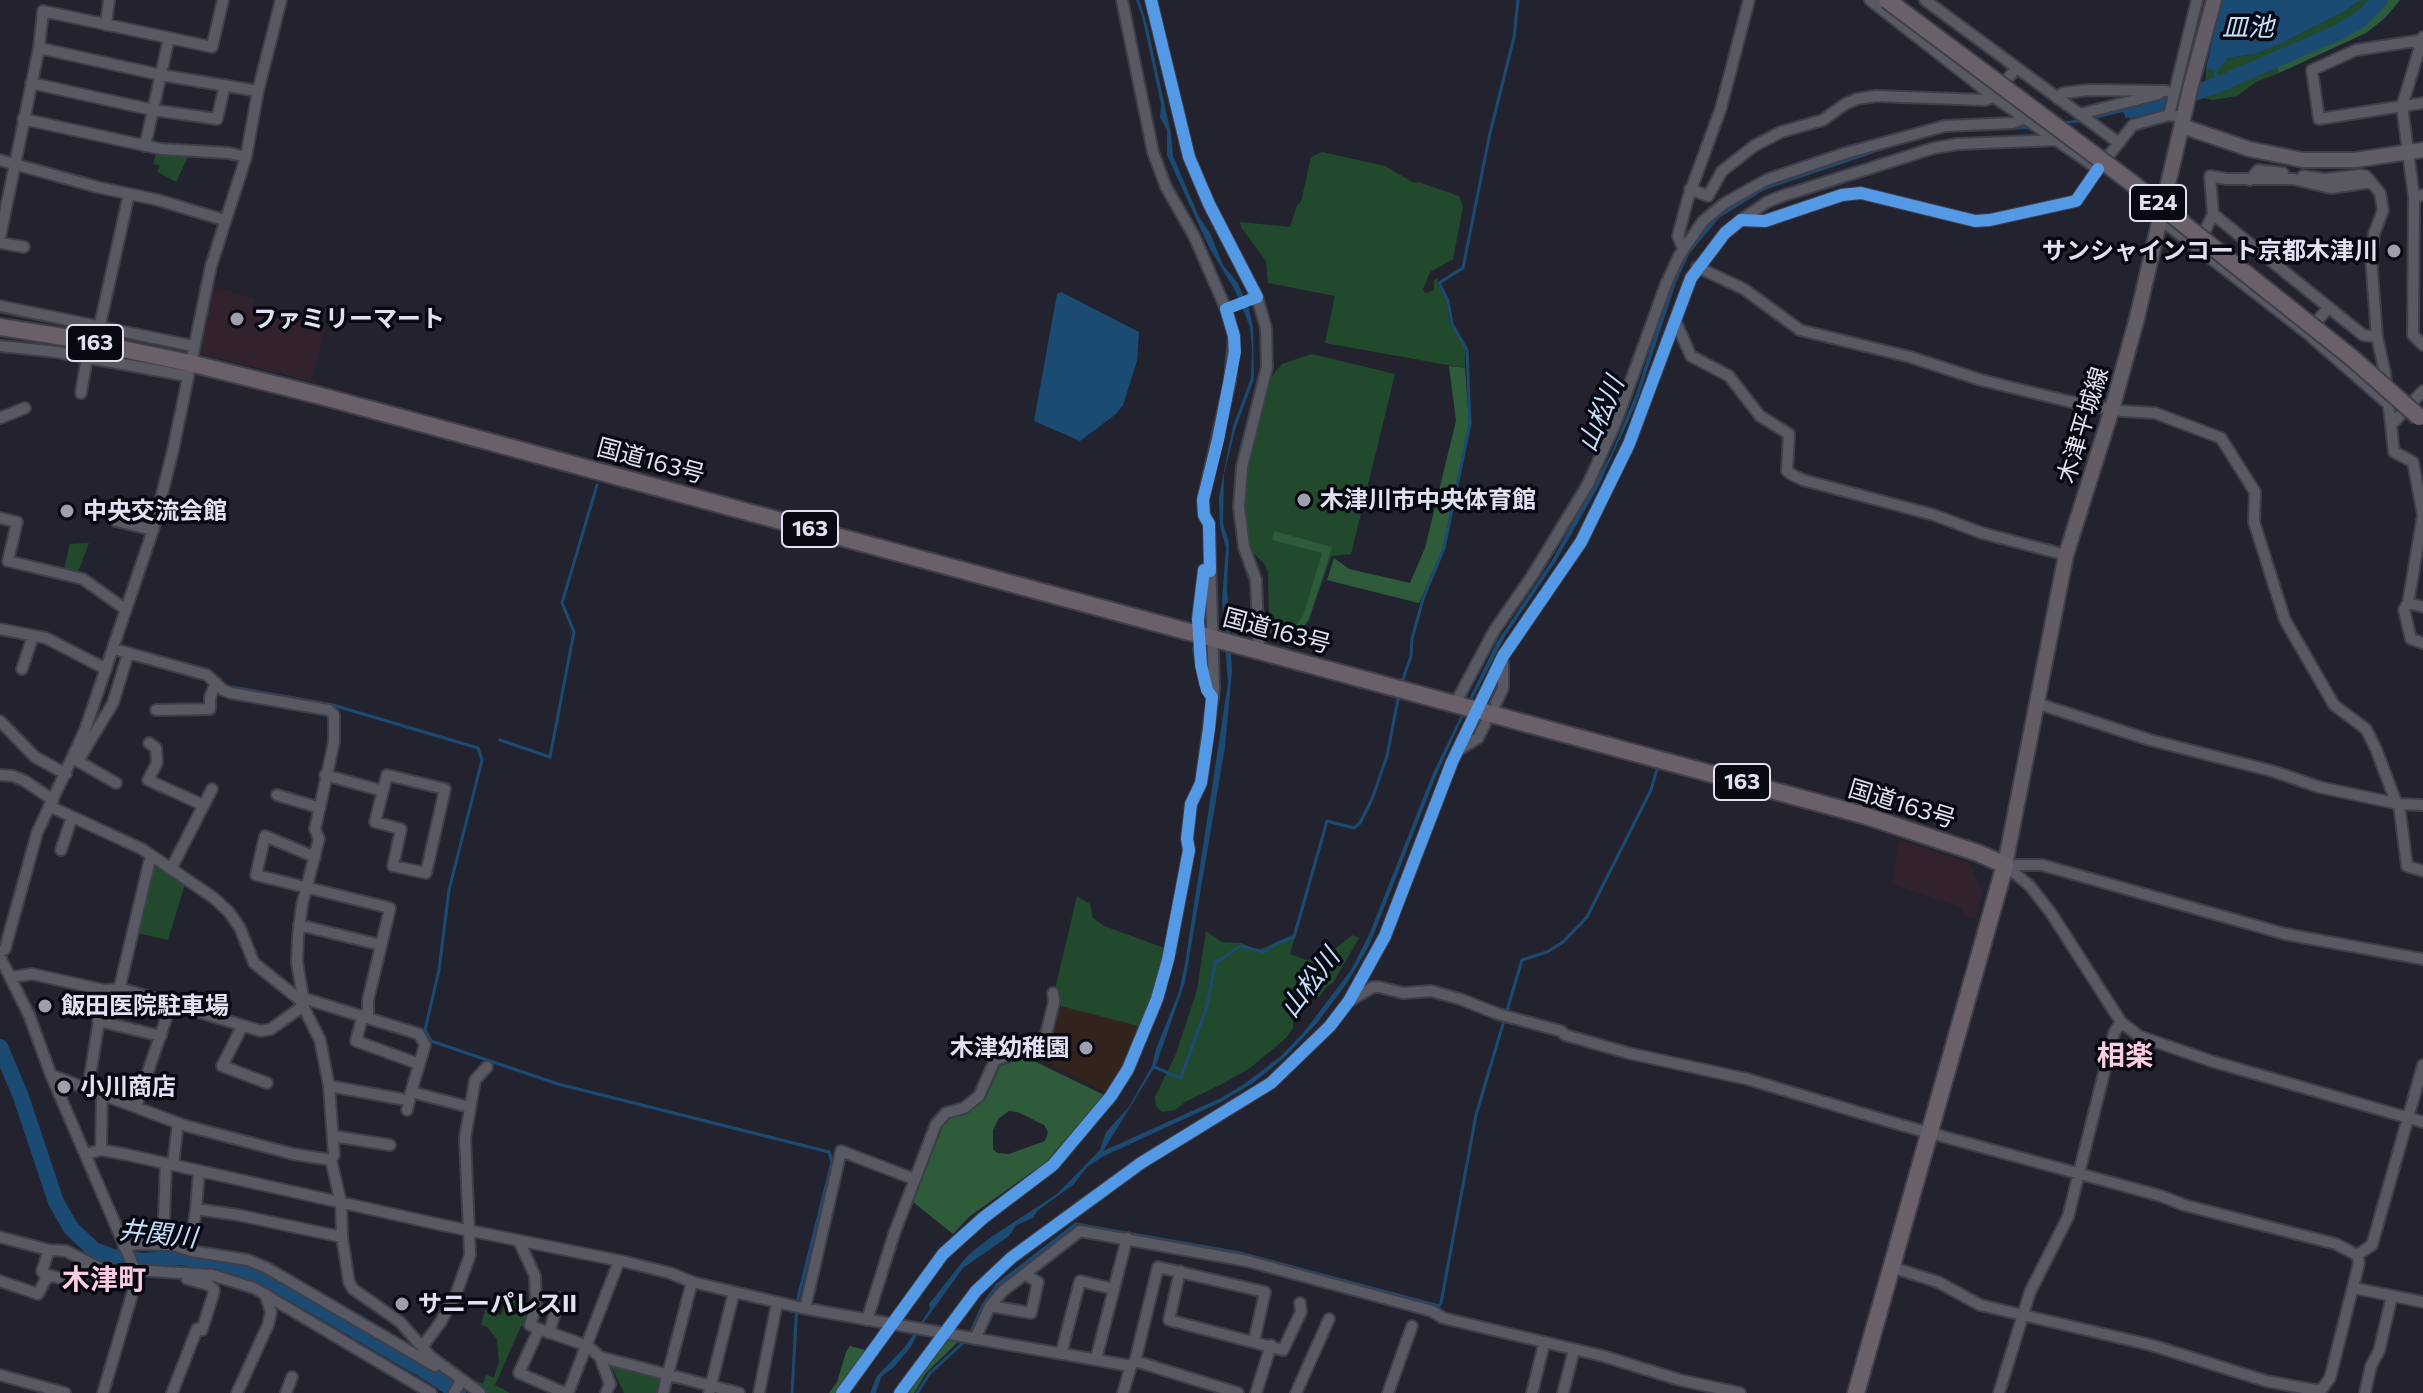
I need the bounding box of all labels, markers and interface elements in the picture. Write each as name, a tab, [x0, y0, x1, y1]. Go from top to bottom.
water label: 皿池	[2222, 11, 2274, 43]
road number: E24	[2130, 185, 2186, 221]
place label: サンシャインコート京都木津川	[2042, 237, 2378, 265]
marker: サンシャインコート京都木津川	[2385, 242, 2403, 260]
place label: ファミリーマート	[253, 305, 445, 333]
marker: ファミリーマート	[228, 310, 246, 328]
road number: 163	[67, 325, 123, 361]
street label: 木津平城線	[2052, 363, 2114, 487]
water label: 山松川	[1571, 372, 1631, 456]
street label: 国道163号	[594, 433, 708, 489]
place label: 木津川市中央体育館	[1320, 486, 1536, 514]
marker: 木津川市中央体育館	[1295, 491, 1313, 509]
place label: 中央交流会館	[83, 497, 227, 525]
marker: 中央交流会館	[58, 502, 76, 520]
road number: 163	[782, 511, 838, 547]
street label: 国道163号	[1220, 603, 1334, 659]
road number: 163	[1714, 764, 1770, 800]
street label: 国道163号	[1845, 774, 1959, 834]
water label: 山松川	[1274, 942, 1346, 1024]
place label: 飯田医院駐車場	[61, 992, 229, 1020]
marker: 飯田医院駐車場	[36, 997, 54, 1015]
place label: 木津幼稚園	[950, 1034, 1070, 1062]
marker: 木津幼稚園	[1077, 1039, 1095, 1057]
district label: 相楽	[2097, 1039, 2153, 1073]
place label: 小川商店	[80, 1073, 176, 1101]
marker: 小川商店	[55, 1078, 73, 1096]
water label: 井関川	[118, 1214, 198, 1254]
district label: 木津町	[62, 1263, 146, 1297]
place label: サニーパレスII	[418, 1290, 577, 1318]
marker: サニーパレスII	[393, 1295, 411, 1313]

